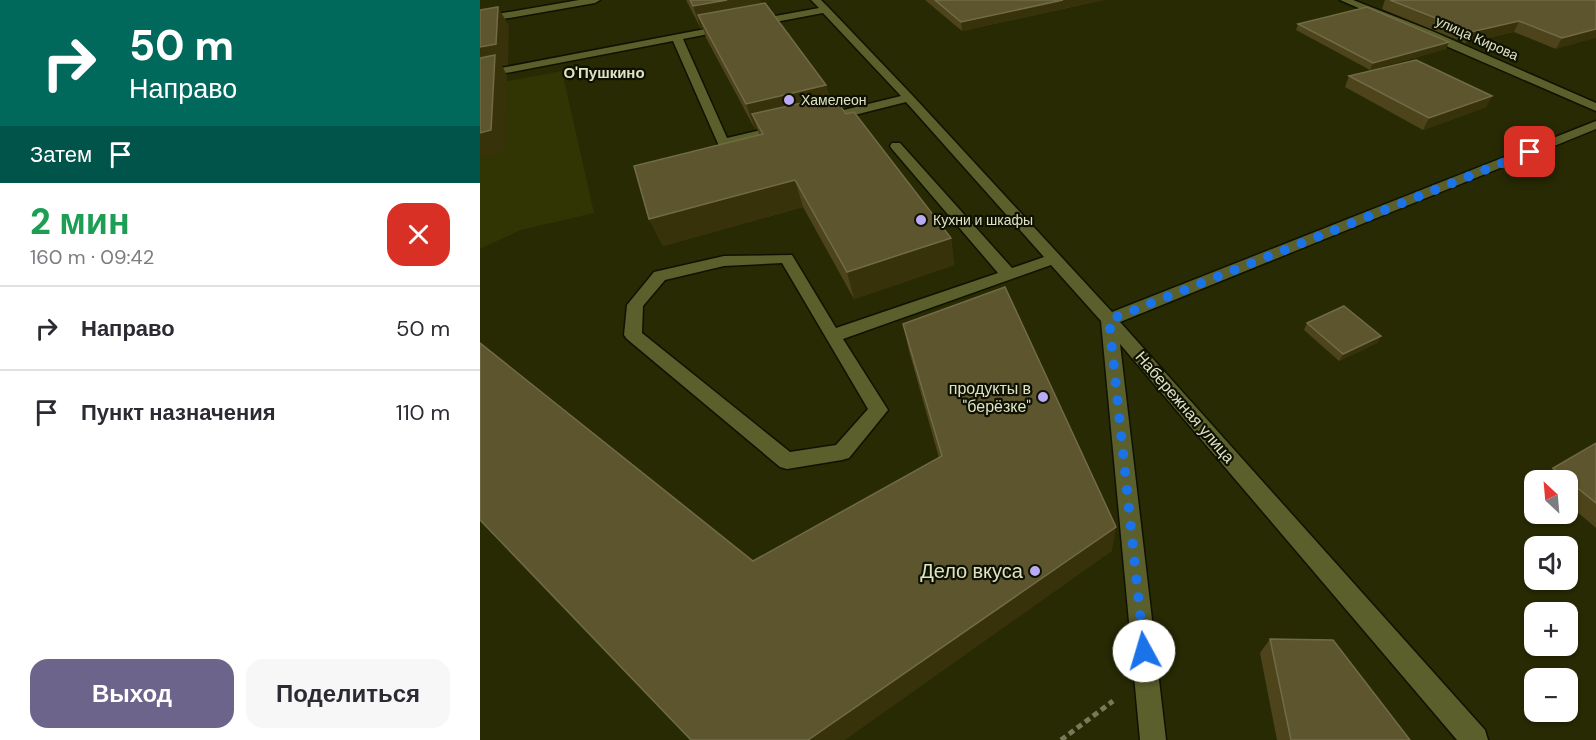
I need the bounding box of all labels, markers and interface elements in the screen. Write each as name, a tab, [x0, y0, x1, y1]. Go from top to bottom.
street label: улица Кирова	[1433, 12, 1521, 64]
text: 50 m	[129, 18, 234, 73]
icon: right	[30, 24, 108, 102]
district label: О'Пушкино	[563, 63, 645, 83]
text: Направо	[129, 71, 237, 106]
place label: Хамелеон	[801, 91, 867, 109]
marker: Хамелеон	[782, 93, 796, 107]
pin	[1504, 126, 1555, 177]
icon: arrive	[1513, 135, 1546, 168]
icon: arrive	[104, 138, 137, 171]
text: Затем	[30, 140, 92, 169]
text: 2 мин	[30, 198, 130, 245]
button: close	[387, 203, 450, 266]
place label: Кухни и шкафы	[933, 211, 1033, 229]
marker: Кухни и шкафы	[914, 213, 928, 227]
text: 160 m · 09:42	[30, 244, 154, 270]
icon: right	[30, 312, 63, 345]
text: Направо	[81, 314, 175, 343]
text: 50 m	[396, 314, 450, 343]
street label: Набережная улица	[1131, 347, 1239, 467]
place label: продукты в "берёзке"	[949, 378, 1031, 417]
marker: продукты в "берёзке"	[1036, 390, 1050, 404]
icon: arrive	[30, 396, 63, 429]
text: Пункт назначения	[81, 398, 276, 427]
text: 110 m	[396, 398, 450, 427]
north arrow	[1524, 470, 1578, 524]
map controls	[1524, 470, 1578, 722]
button: sound	[1524, 536, 1578, 590]
place label: Дело вкуса	[920, 558, 1024, 584]
marker: Дело вкуса	[1028, 564, 1042, 578]
button: +	[1524, 602, 1578, 656]
position arrow	[1112, 619, 1176, 683]
button: Выход	[30, 659, 234, 728]
button: Поделиться	[246, 659, 450, 728]
button: −	[1524, 668, 1578, 722]

